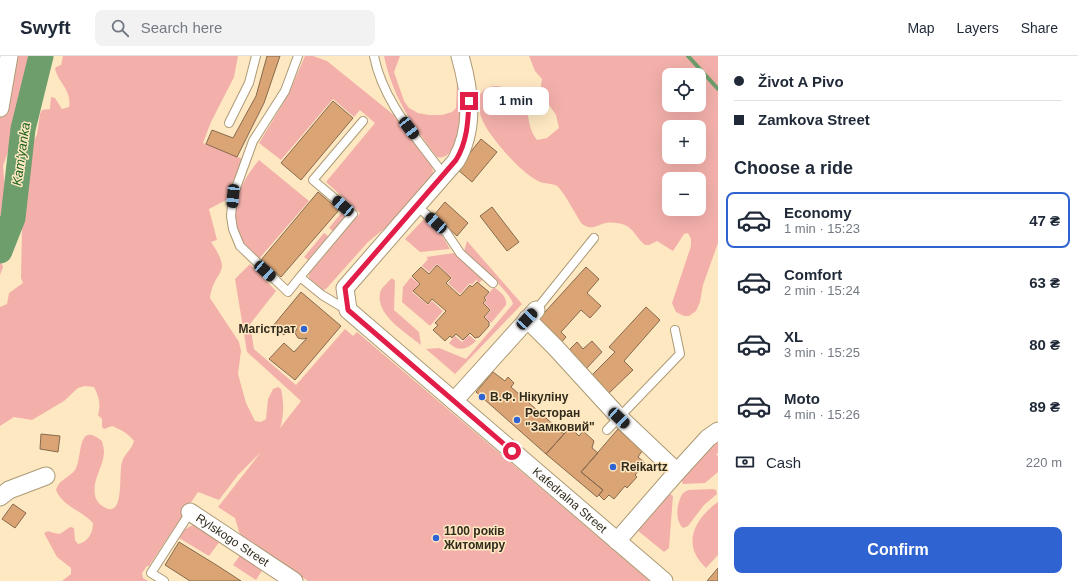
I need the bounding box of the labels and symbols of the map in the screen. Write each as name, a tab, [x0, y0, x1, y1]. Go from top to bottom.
callout: 1 min	[483, 87, 549, 115]
route end	[460, 92, 478, 110]
car	[397, 115, 421, 141]
water label: Kam'yanka	[9, 121, 33, 187]
car	[226, 184, 240, 208]
car	[330, 194, 356, 218]
car	[423, 211, 449, 235]
car	[252, 259, 278, 283]
car	[514, 306, 540, 332]
place label: Магістрат	[238, 322, 296, 336]
marker: Магістрат	[299, 324, 309, 334]
place label: В.Ф. Нікуліну	[490, 390, 569, 404]
marker: В.Ф. Нікуліну	[477, 392, 487, 402]
car	[606, 405, 632, 431]
place label: Ресторан "Замковий"	[525, 406, 595, 434]
marker: Ресторан "Замковий"	[512, 415, 522, 425]
route start	[503, 442, 521, 460]
place label: Reikartz	[621, 460, 668, 474]
marker: Reikartz	[608, 462, 618, 472]
street label: Kafedralna Street	[530, 464, 610, 536]
street label: Rylskogo Street	[193, 511, 272, 570]
place label: 1100 років Житомиру	[443, 524, 506, 552]
marker: 1100 років Житомиру	[431, 533, 441, 543]

